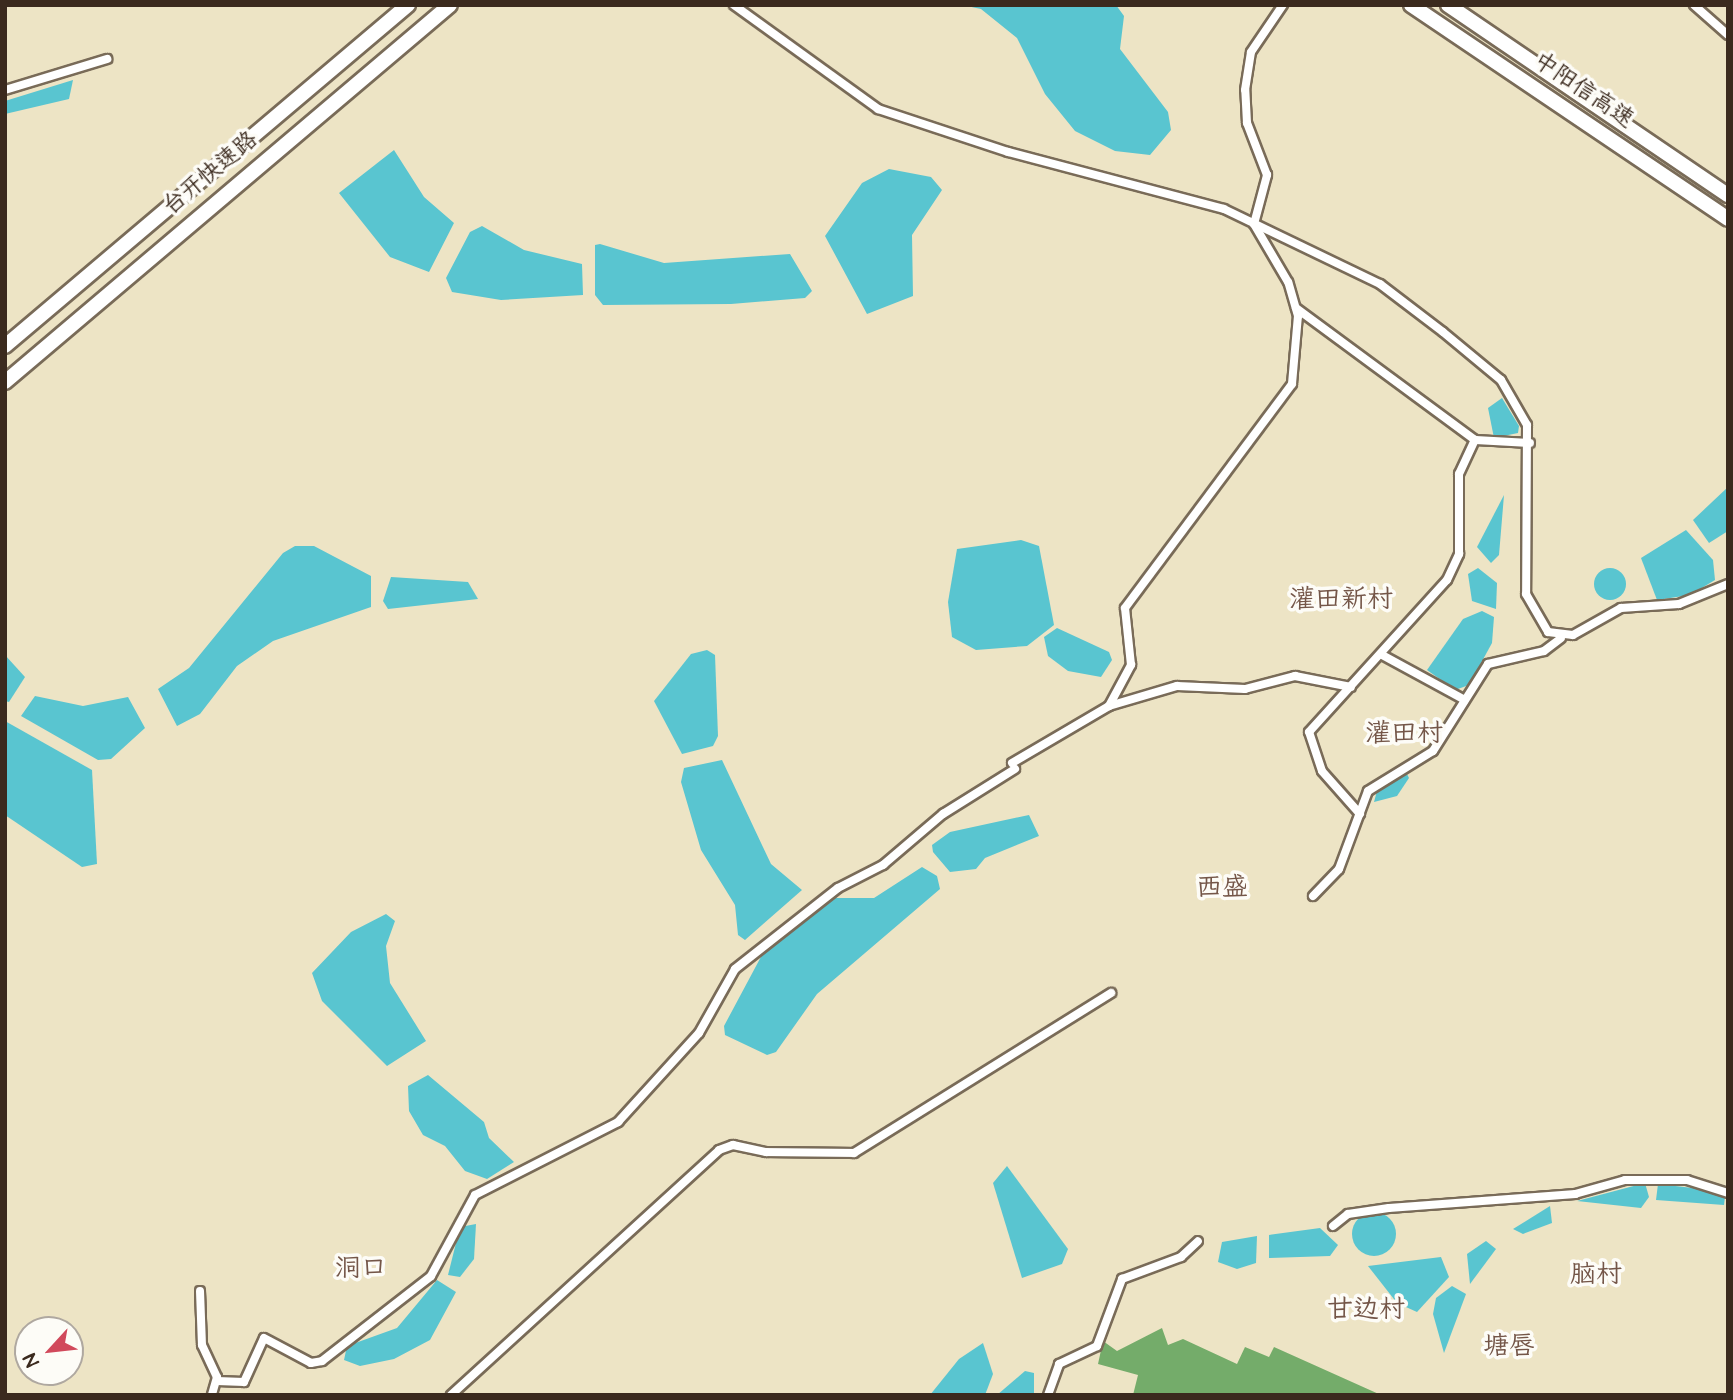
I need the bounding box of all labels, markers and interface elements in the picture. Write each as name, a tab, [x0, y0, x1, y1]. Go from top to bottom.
street label: 中阳信高速	[1529, 46, 1639, 134]
street label: 台开快速路	[157, 125, 263, 221]
district label: 灌田新村	[1289, 584, 1393, 616]
district label: 灌田村	[1365, 718, 1443, 750]
district label: 西盛	[1196, 872, 1248, 904]
district label: 洞口	[335, 1253, 387, 1285]
district label: 脑村	[1570, 1259, 1622, 1291]
district label: 甘边村	[1327, 1294, 1405, 1326]
north arrow	[14, 1316, 84, 1386]
district label: 塘唇	[1483, 1331, 1535, 1363]
text: N	[17, 1348, 46, 1371]

